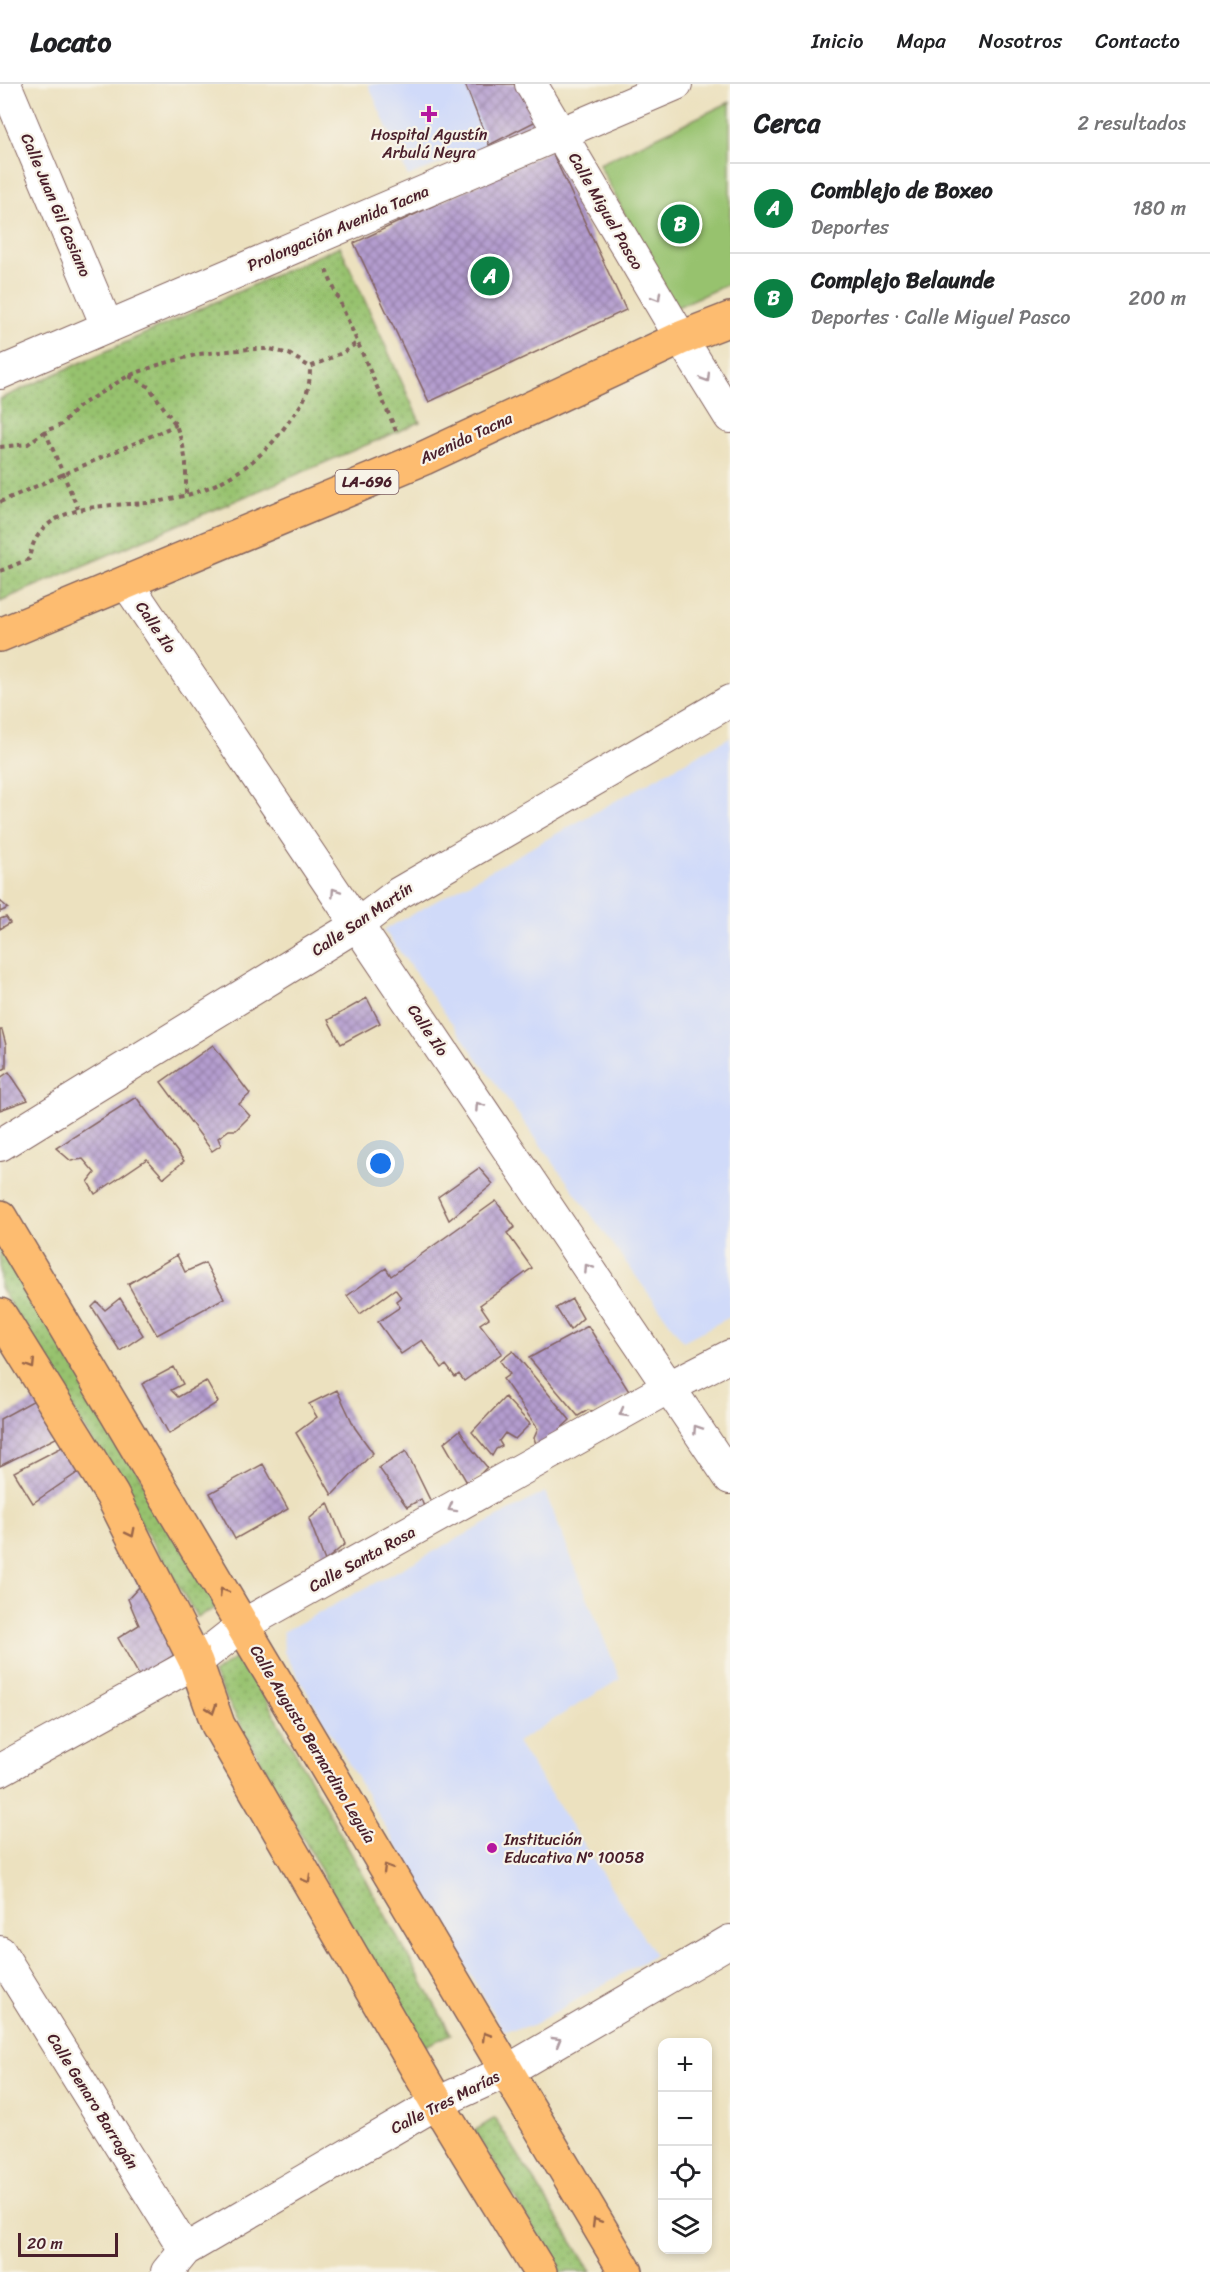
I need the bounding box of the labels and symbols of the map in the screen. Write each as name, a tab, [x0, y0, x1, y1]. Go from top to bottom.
marker: Hospital Agustín Arbulú Neyra	[420, 105, 438, 123]
place label: Hospital Agustín Arbulú Neyra	[371, 120, 488, 167]
street label: Calle Juan Gil Casiano	[13, 128, 99, 282]
street label: Calle Miguel Pasco	[560, 146, 652, 276]
street label: Prolongación Avenida Tacna	[242, 177, 434, 279]
pin: B	[660, 202, 700, 246]
pin: A	[470, 254, 510, 298]
one-way arrow	[650, 291, 661, 301]
one-way arrow	[698, 371, 709, 382]
street label: Avenida Tacna	[414, 403, 518, 473]
road number: LA-696	[336, 470, 398, 494]
street label: Calle Ilo	[128, 595, 184, 659]
street label: Calle San Martín	[305, 874, 419, 964]
one-way arrow	[331, 888, 342, 899]
street label: Calle Ilo	[400, 998, 456, 1062]
one-way arrow	[475, 1102, 487, 1112]
your location	[366, 1149, 395, 1178]
one-way arrow	[584, 1263, 595, 1274]
one-way arrow	[23, 1359, 35, 1369]
one-way arrow	[619, 1406, 629, 1417]
one-way arrow	[693, 1425, 704, 1436]
one-way arrow	[448, 1501, 459, 1512]
street label: Calle Santa Rosa	[303, 1518, 421, 1600]
one-way arrow	[123, 1526, 135, 1537]
one-way arrow	[219, 1588, 230, 1598]
street label: Calle Augusto Bernardino Leguía	[242, 1639, 384, 1849]
one-way arrow	[205, 1703, 218, 1714]
place label: Institución Educativa Nº 10058	[503, 1825, 644, 1872]
marker: Institución Educativa Nº 10058	[485, 1841, 499, 1855]
one-way arrow	[382, 1864, 394, 1874]
one-way arrow	[300, 1873, 312, 1883]
street label: Calle Genaro Barragán	[39, 2027, 147, 2175]
one-way arrow	[482, 2032, 494, 2042]
one-way arrow	[551, 2037, 562, 2049]
street label: Calle Tres Marías	[385, 2062, 505, 2142]
one-way arrow	[592, 2218, 604, 2228]
scale bar	[18, 2230, 118, 2258]

